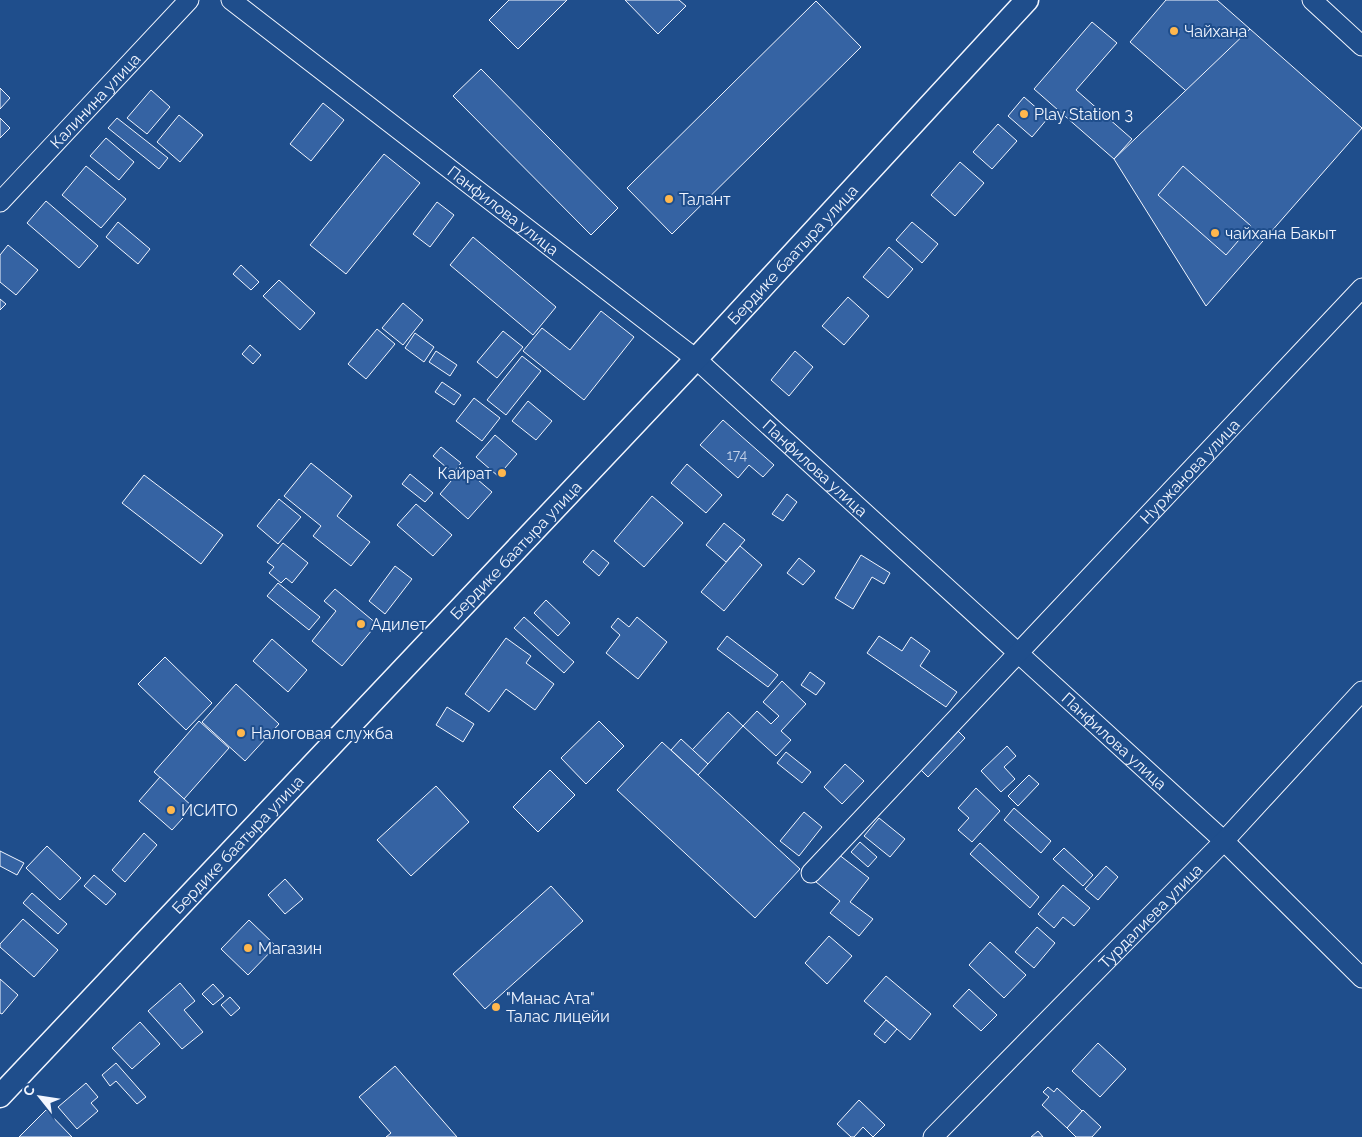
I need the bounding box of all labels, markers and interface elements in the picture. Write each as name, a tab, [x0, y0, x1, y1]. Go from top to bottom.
place label: Чайхана	[1184, 22, 1247, 41]
marker: Чайхана	[1168, 25, 1180, 37]
street label: Калинина улица	[46, 49, 144, 152]
place label: Play Station 3	[1034, 105, 1133, 124]
marker: Play Station 3	[1018, 108, 1030, 120]
street label: Панфилова улица	[444, 162, 562, 259]
street label: Бердике баатыра улица	[724, 181, 862, 328]
place label: Талант	[679, 190, 731, 209]
marker: Талант	[663, 193, 675, 205]
place label: чайхана Бакыт	[1225, 224, 1337, 243]
marker: чайхана Бакыт	[1209, 227, 1221, 239]
street label: Нуржанова улица	[1136, 415, 1244, 528]
street label: Панфилова улица	[759, 416, 871, 521]
house number: 174	[727, 447, 748, 463]
place label: Кайрат	[438, 464, 492, 483]
marker: Кайрат	[496, 467, 508, 479]
street label: Бердике баатыра улица	[446, 477, 586, 623]
place label: Адилет	[371, 615, 427, 634]
marker: Адилет	[355, 618, 367, 630]
street label: Панфилова улица	[1058, 689, 1170, 794]
place label: Налоговая служба	[251, 724, 393, 743]
marker: Налоговая служба	[235, 727, 247, 739]
street label: Бердике баатыра улица	[168, 772, 308, 918]
place label: ИСИТО	[181, 801, 238, 820]
marker: ИСИТО	[165, 804, 177, 816]
street label: Турдалиева улица	[1095, 860, 1206, 973]
place label: Магазин	[258, 939, 322, 958]
marker: Магазин	[242, 942, 254, 954]
place label: "Манас Ата" Талас лицейи	[506, 989, 610, 1026]
marker: "Манас Ата" Талас лицейи	[490, 1001, 502, 1013]
north arrow	[15, 1072, 65, 1122]
text: С	[19, 1082, 38, 1099]

